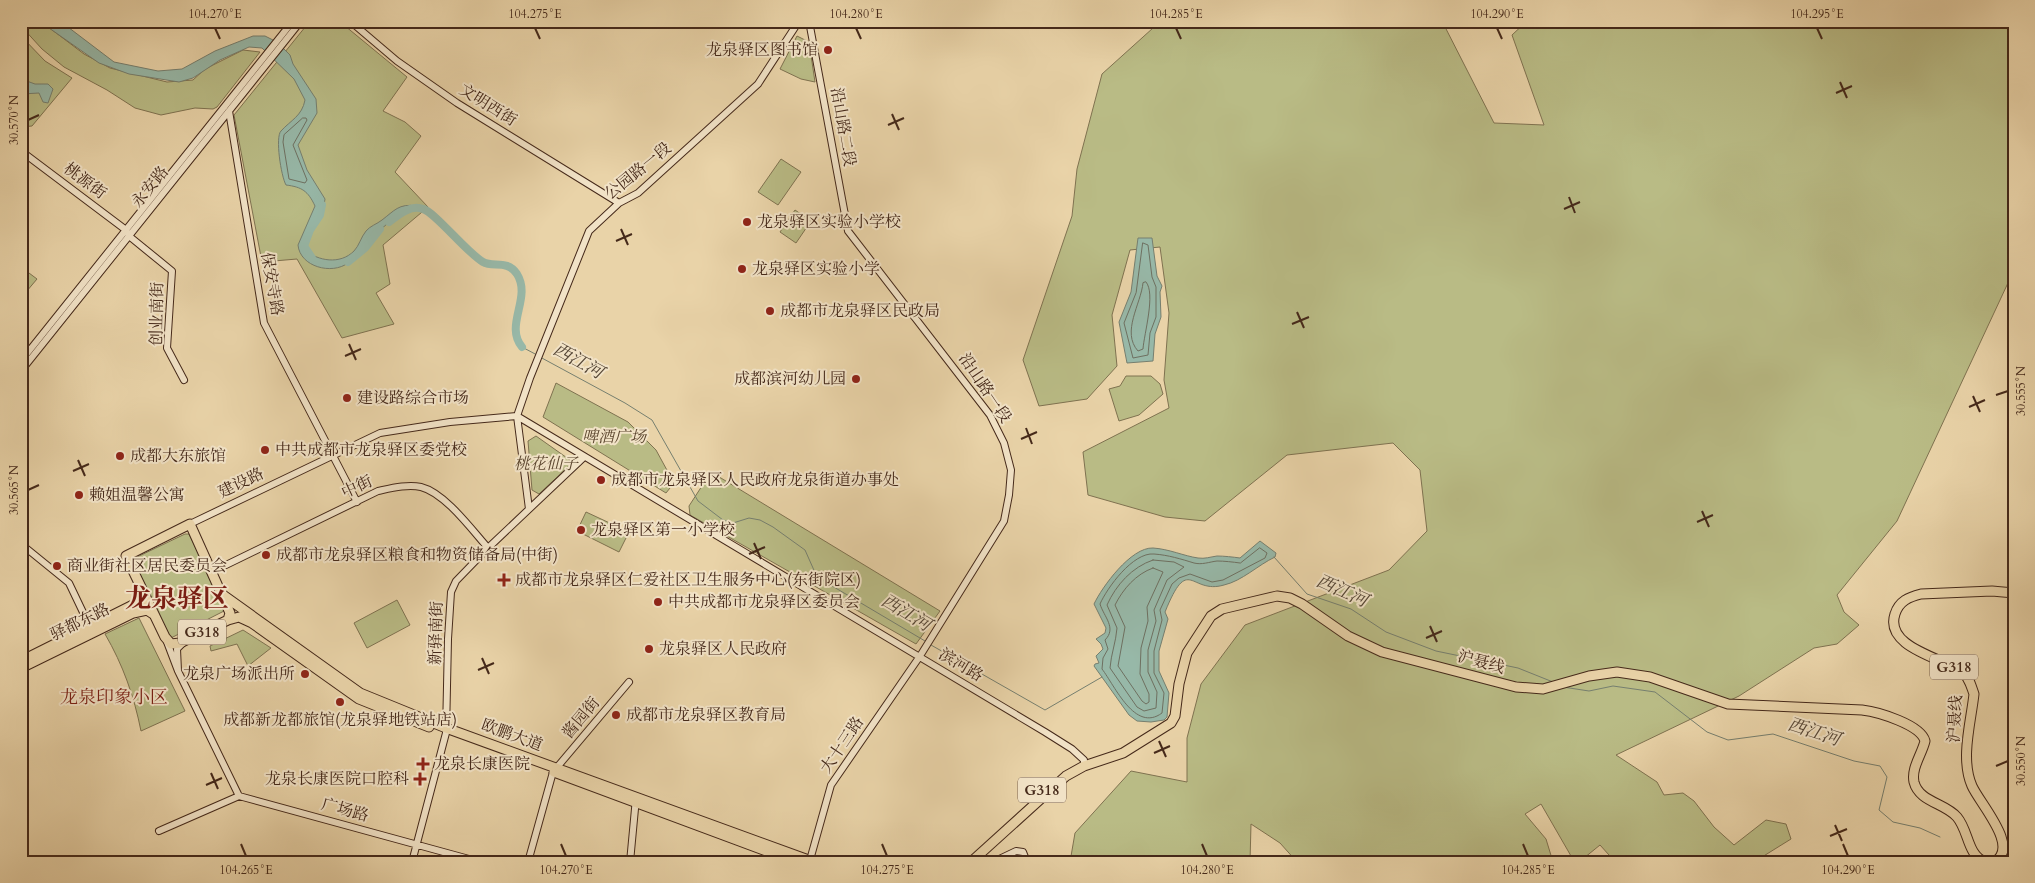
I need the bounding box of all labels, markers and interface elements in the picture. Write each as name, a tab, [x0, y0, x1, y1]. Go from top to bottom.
text: 104.270°E	[188, 6, 242, 22]
text: 104.275°E	[508, 6, 562, 22]
text: 104.280°E	[829, 6, 883, 22]
text: 104.285°E	[1149, 6, 1203, 22]
text: 104.290°E	[1470, 6, 1524, 22]
text: 104.295°E	[1790, 6, 1844, 22]
place label: 龙泉驿区图书馆	[706, 39, 818, 61]
marker: 龙泉驿区图书馆	[822, 44, 834, 56]
street label: 文明西街	[455, 79, 521, 131]
street label: 沿山路二段	[825, 86, 861, 168]
text: 30.570°N	[6, 94, 22, 145]
street label: 公园路一段	[600, 137, 676, 205]
street label: 桃源街	[59, 158, 111, 204]
street label: 永安路	[126, 161, 174, 213]
place label: 龙泉驿区实验小学校	[757, 211, 901, 233]
marker: 龙泉驿区实验小学校	[741, 216, 753, 228]
street label: 保安寺路	[256, 251, 288, 317]
place label: 龙泉驿区实验小学	[752, 258, 880, 280]
marker: 龙泉驿区实验小学	[736, 263, 748, 275]
street label: 创业南街	[145, 282, 169, 346]
place label: 成都市龙泉驿区民政局	[780, 300, 940, 322]
marker: 成都市龙泉驿区民政局	[764, 305, 776, 317]
water label: 西江河	[548, 337, 610, 386]
street label: 沿山路一段	[954, 349, 1016, 427]
text: 30.555°N	[2013, 365, 2029, 416]
place label: 成都滨河幼儿园	[734, 368, 846, 390]
marker: 成都滨河幼儿园	[850, 373, 862, 385]
place label: 建设路综合市场	[357, 387, 469, 409]
marker: 建设路综合市场	[341, 392, 353, 404]
park label: 啤酒广场	[582, 426, 648, 448]
place label: 中共成都市龙泉驿区委党校	[275, 439, 467, 461]
marker: 中共成都市龙泉驿区委党校	[259, 444, 271, 456]
place label: 成都大东旅馆	[130, 445, 226, 467]
marker: 成都大东旅馆	[114, 450, 126, 462]
park label: 桃花仙子	[514, 453, 579, 475]
street label: 建设路	[215, 463, 267, 503]
text: 30.565°N	[6, 464, 22, 515]
place label: 成都市龙泉驿区人民政府龙泉街道办事处	[611, 469, 899, 491]
street label: 中街	[338, 470, 376, 504]
marker: 成都市龙泉驿区人民政府龙泉街道办事处	[595, 474, 607, 486]
place label: 赖姐温馨公寓	[89, 484, 185, 506]
marker: 赖姐温馨公寓	[73, 489, 85, 501]
place label: 龙泉驿区第一小学校	[591, 519, 735, 541]
marker: 龙泉驿区第一小学校	[575, 524, 587, 536]
place label: 成都市龙泉驿区粮食和物资储备局(中街)	[276, 544, 558, 566]
marker: 成都市龙泉驿区粮食和物资储备局(中街)	[260, 549, 272, 561]
place label: 商业街社区居民委员会	[67, 555, 227, 577]
marker: 商业街社区居民委员会	[51, 560, 63, 572]
place label: 成都市龙泉驿区仁爱社区卫生服务中心(东街院区)	[515, 569, 861, 591]
water label: 西江河	[1312, 569, 1374, 615]
marker: 成都市龙泉驿区仁爱社区卫生服务中心(东街院区)	[497, 573, 511, 587]
district label: 龙泉驿区	[125, 581, 229, 616]
water label: 西江河	[876, 588, 938, 639]
place label: 中共成都市龙泉驿区委员会	[668, 591, 860, 613]
marker: 中共成都市龙泉驿区委员会	[652, 596, 664, 608]
street label: 驿都东路	[46, 598, 114, 646]
street label: 新驿南街	[424, 601, 448, 665]
road number: G318	[178, 620, 226, 644]
place label: 龙泉驿区人民政府	[659, 638, 787, 660]
marker: 龙泉驿区人民政府	[643, 643, 655, 655]
street label: 滨河路	[935, 643, 987, 687]
street label: 沪聂线	[1455, 645, 1507, 679]
road number: G318	[1930, 654, 1978, 680]
place label: 龙泉广场派出所	[183, 663, 295, 685]
marker: 龙泉广场派出所	[299, 668, 311, 680]
district label: 龙泉印象小区	[60, 685, 168, 710]
street label: 酱园街	[557, 693, 605, 743]
street label: 沪聂线	[1943, 694, 1967, 744]
marker: 成都新龙都旅馆(龙泉驿地铁站店)	[334, 696, 346, 708]
place label: 成都市龙泉驿区教育局	[626, 704, 786, 726]
place label: 成都新龙都旅馆(龙泉驿地铁站店)	[223, 709, 457, 731]
marker: 成都市龙泉驿区教育局	[610, 709, 622, 721]
street label: 大十三路	[815, 712, 869, 778]
water label: 西江河	[1784, 712, 1846, 753]
street label: 欧鹏大道	[478, 714, 546, 756]
text: 30.550°N	[2013, 735, 2029, 786]
place label: 龙泉长康医院	[434, 753, 530, 775]
marker: 龙泉长康医院	[416, 757, 430, 771]
place label: 龙泉长康医院口腔科	[265, 768, 409, 790]
marker: 龙泉长康医院口腔科	[413, 772, 427, 786]
road number: G318	[1018, 778, 1066, 802]
street label: 广场路	[319, 793, 371, 827]
text: 104.265°E	[219, 862, 273, 878]
text: 104.270°E	[539, 862, 593, 878]
text: 104.275°E	[860, 862, 914, 878]
text: 104.280°E	[1180, 862, 1234, 878]
text: 104.285°E	[1501, 862, 1555, 878]
text: 104.290°E	[1821, 862, 1875, 878]

